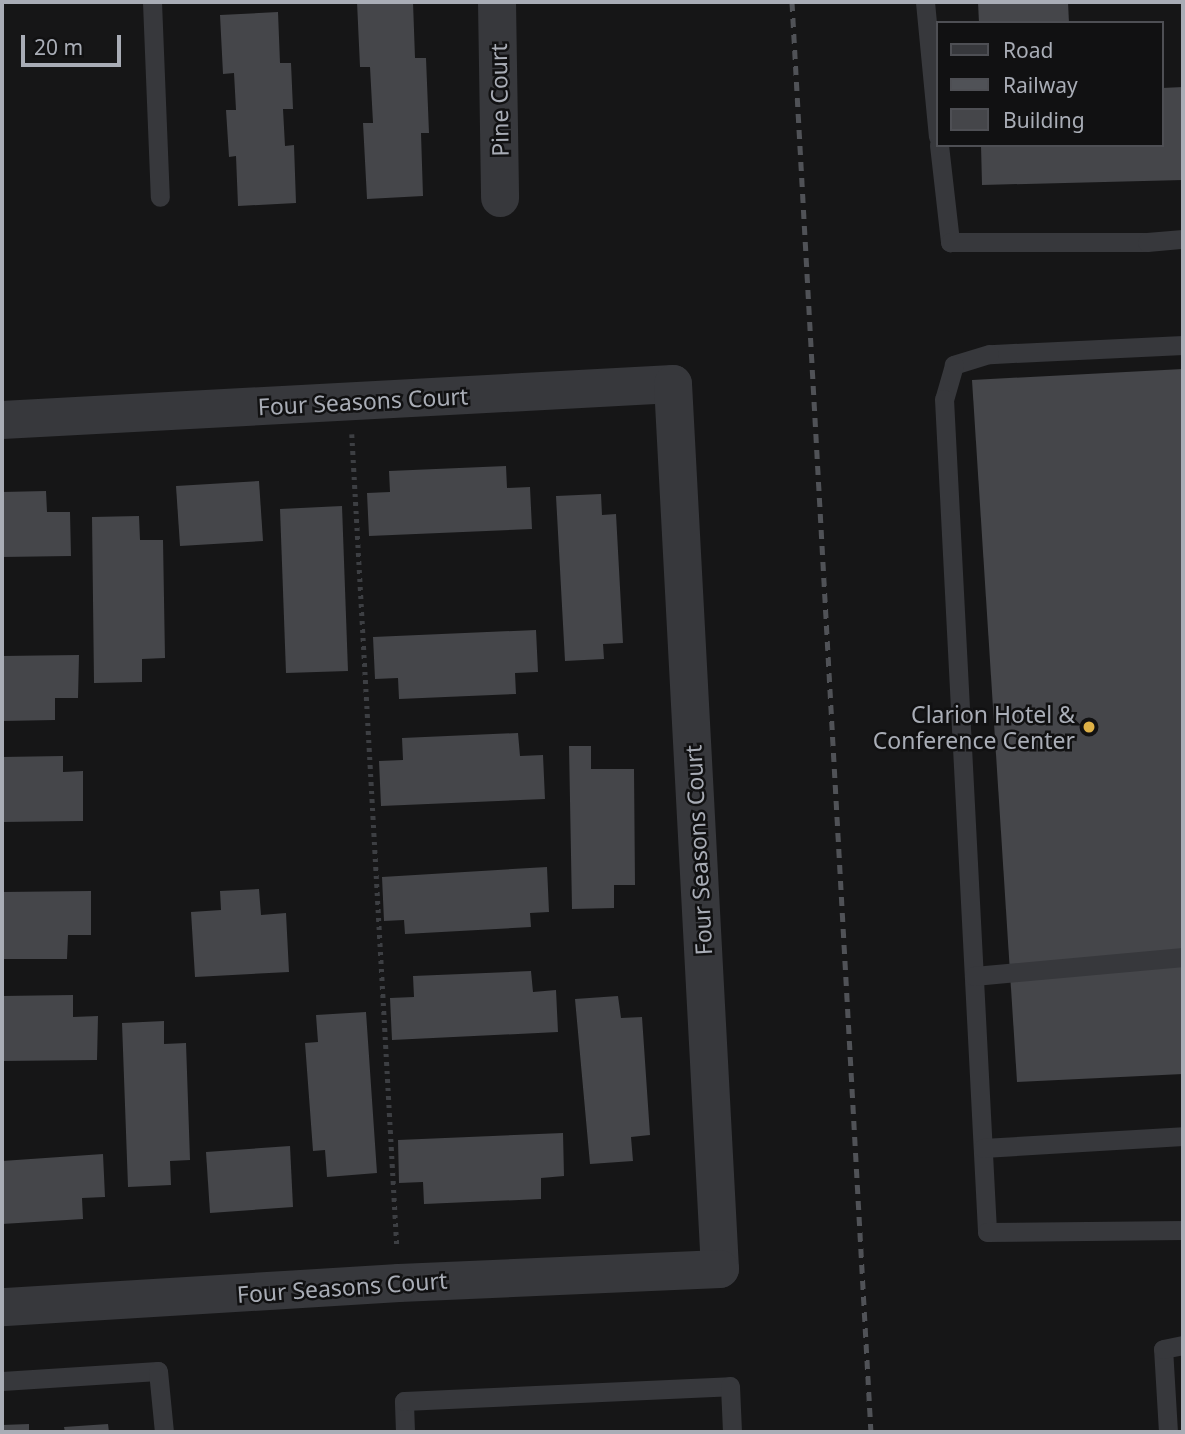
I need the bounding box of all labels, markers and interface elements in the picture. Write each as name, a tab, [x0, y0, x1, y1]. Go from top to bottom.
scale bar	[24, 21, 124, 65]
legend	[936, 21, 1164, 147]
text: 20 m	[34, 33, 83, 61]
text: Road	[1003, 36, 1053, 64]
street label: Pine Court	[484, 43, 514, 157]
text: Railway	[1003, 71, 1078, 99]
text: Building	[1003, 106, 1085, 134]
street label: Four Seasons Court	[257, 382, 469, 420]
place label: Clarion Hotel & Conference Center	[873, 700, 1075, 754]
marker: Clarion Hotel & Conference Center	[1081, 719, 1097, 735]
street label: Four Seasons Court	[679, 744, 717, 956]
street label: Four Seasons Court	[236, 1266, 448, 1308]

